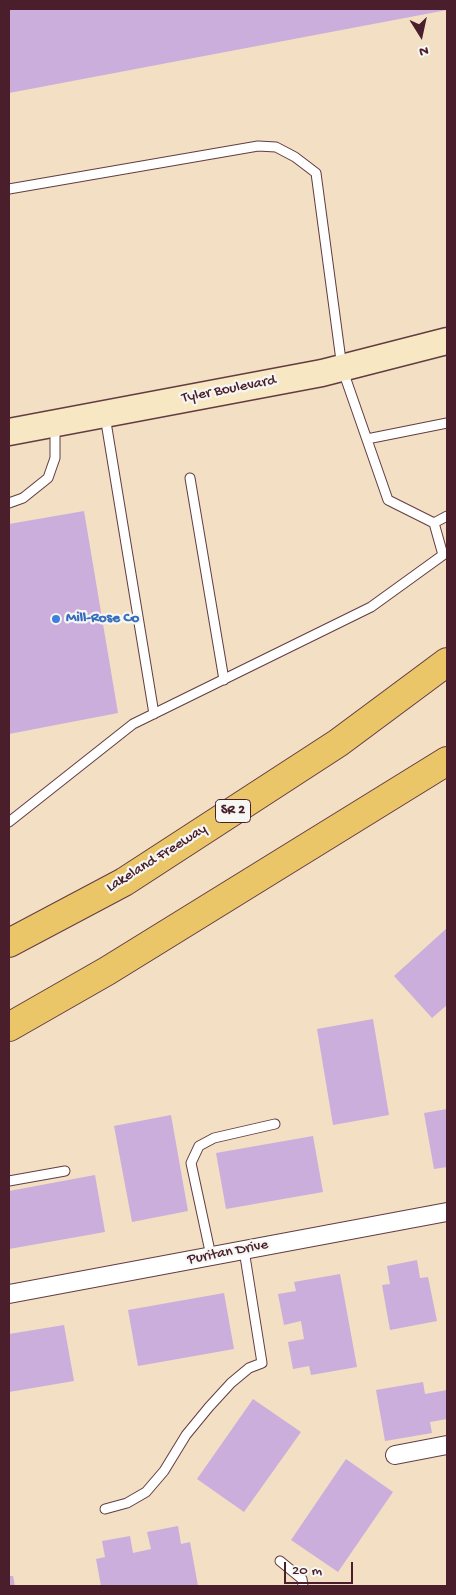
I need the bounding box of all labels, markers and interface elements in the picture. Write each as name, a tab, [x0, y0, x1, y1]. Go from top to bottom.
north arrow	[396, 10, 446, 60]
text: N	[418, 41, 430, 59]
street label: Tyler Boulevard	[180, 372, 278, 408]
place label: Mill-Rose Co	[66, 610, 139, 628]
marker: Mill-Rose Co	[50, 613, 62, 625]
road number: SR 2	[216, 799, 250, 822]
street label: Lakeland Freeway	[103, 821, 211, 897]
street label: Puritan Drive	[186, 1236, 270, 1270]
scale bar	[286, 1552, 355, 1584]
text: 20 m	[292, 1562, 322, 1580]

